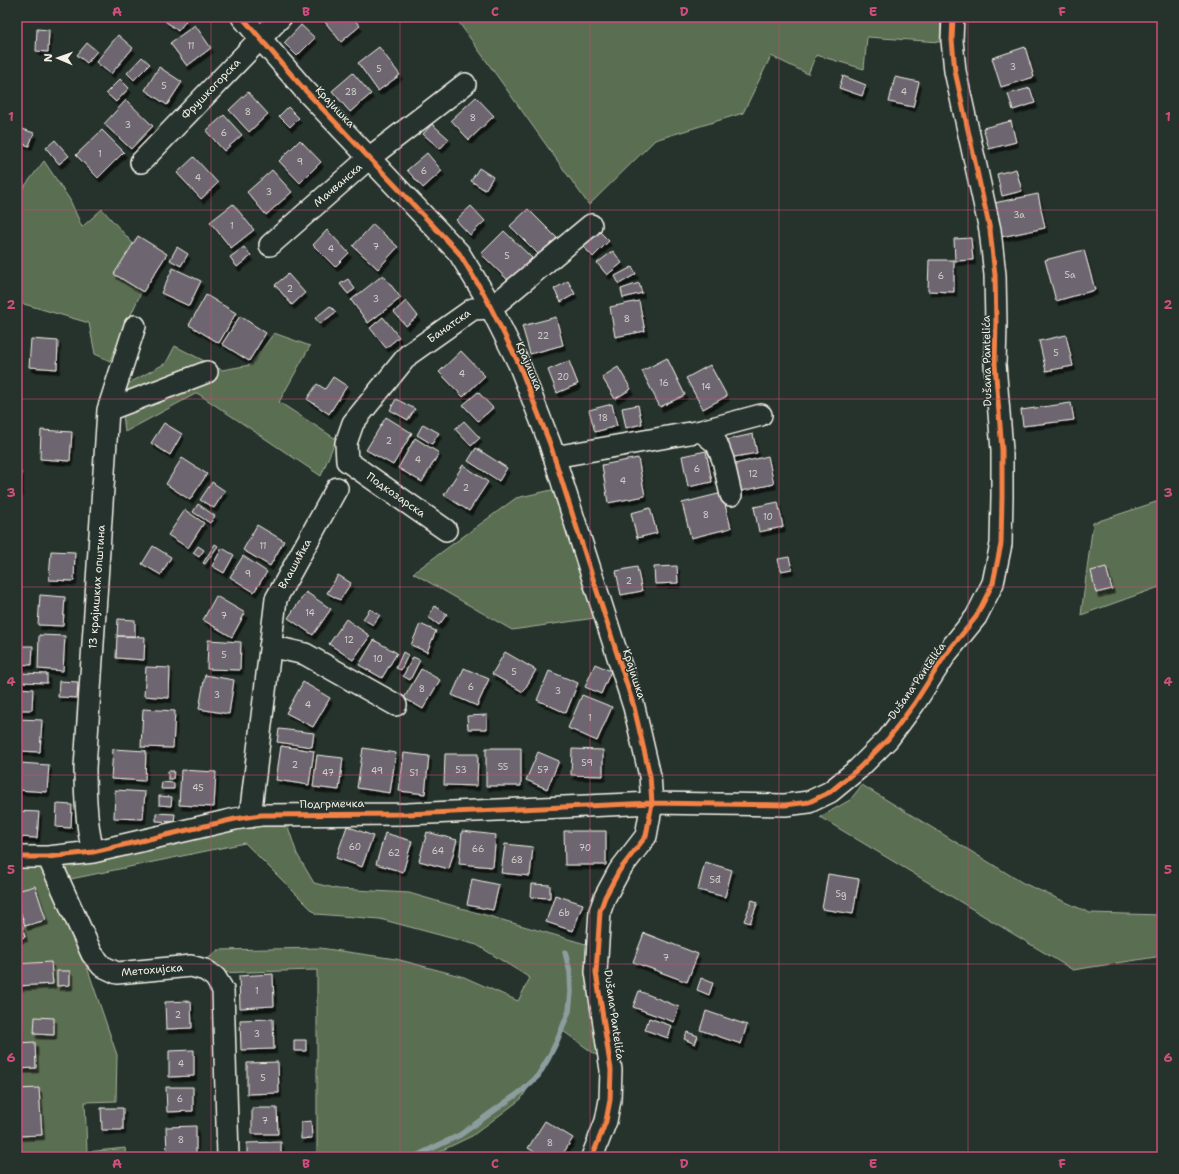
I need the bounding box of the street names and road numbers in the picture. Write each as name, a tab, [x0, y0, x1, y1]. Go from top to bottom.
street label: Фрушкогорска	[178, 55, 244, 123]
street label: Крајишка	[312, 83, 358, 131]
street label: Мачванска	[310, 159, 366, 210]
street label: Банатска	[424, 305, 474, 346]
street label: Dušana Pantelića	[979, 315, 995, 407]
street label: Крајишка	[512, 339, 546, 393]
street label: Подкозарска	[363, 469, 429, 521]
street label: 13 крајишких општина	[85, 524, 109, 650]
street label: Влашићка	[275, 536, 315, 592]
street label: Dušana Pantelića	[885, 639, 949, 723]
street label: Крајишка	[619, 647, 649, 701]
street label: Подгрмечка	[300, 796, 364, 812]
street label: Метохијска	[120, 960, 184, 980]
street label: Dušana Pantelića	[600, 969, 628, 1061]

